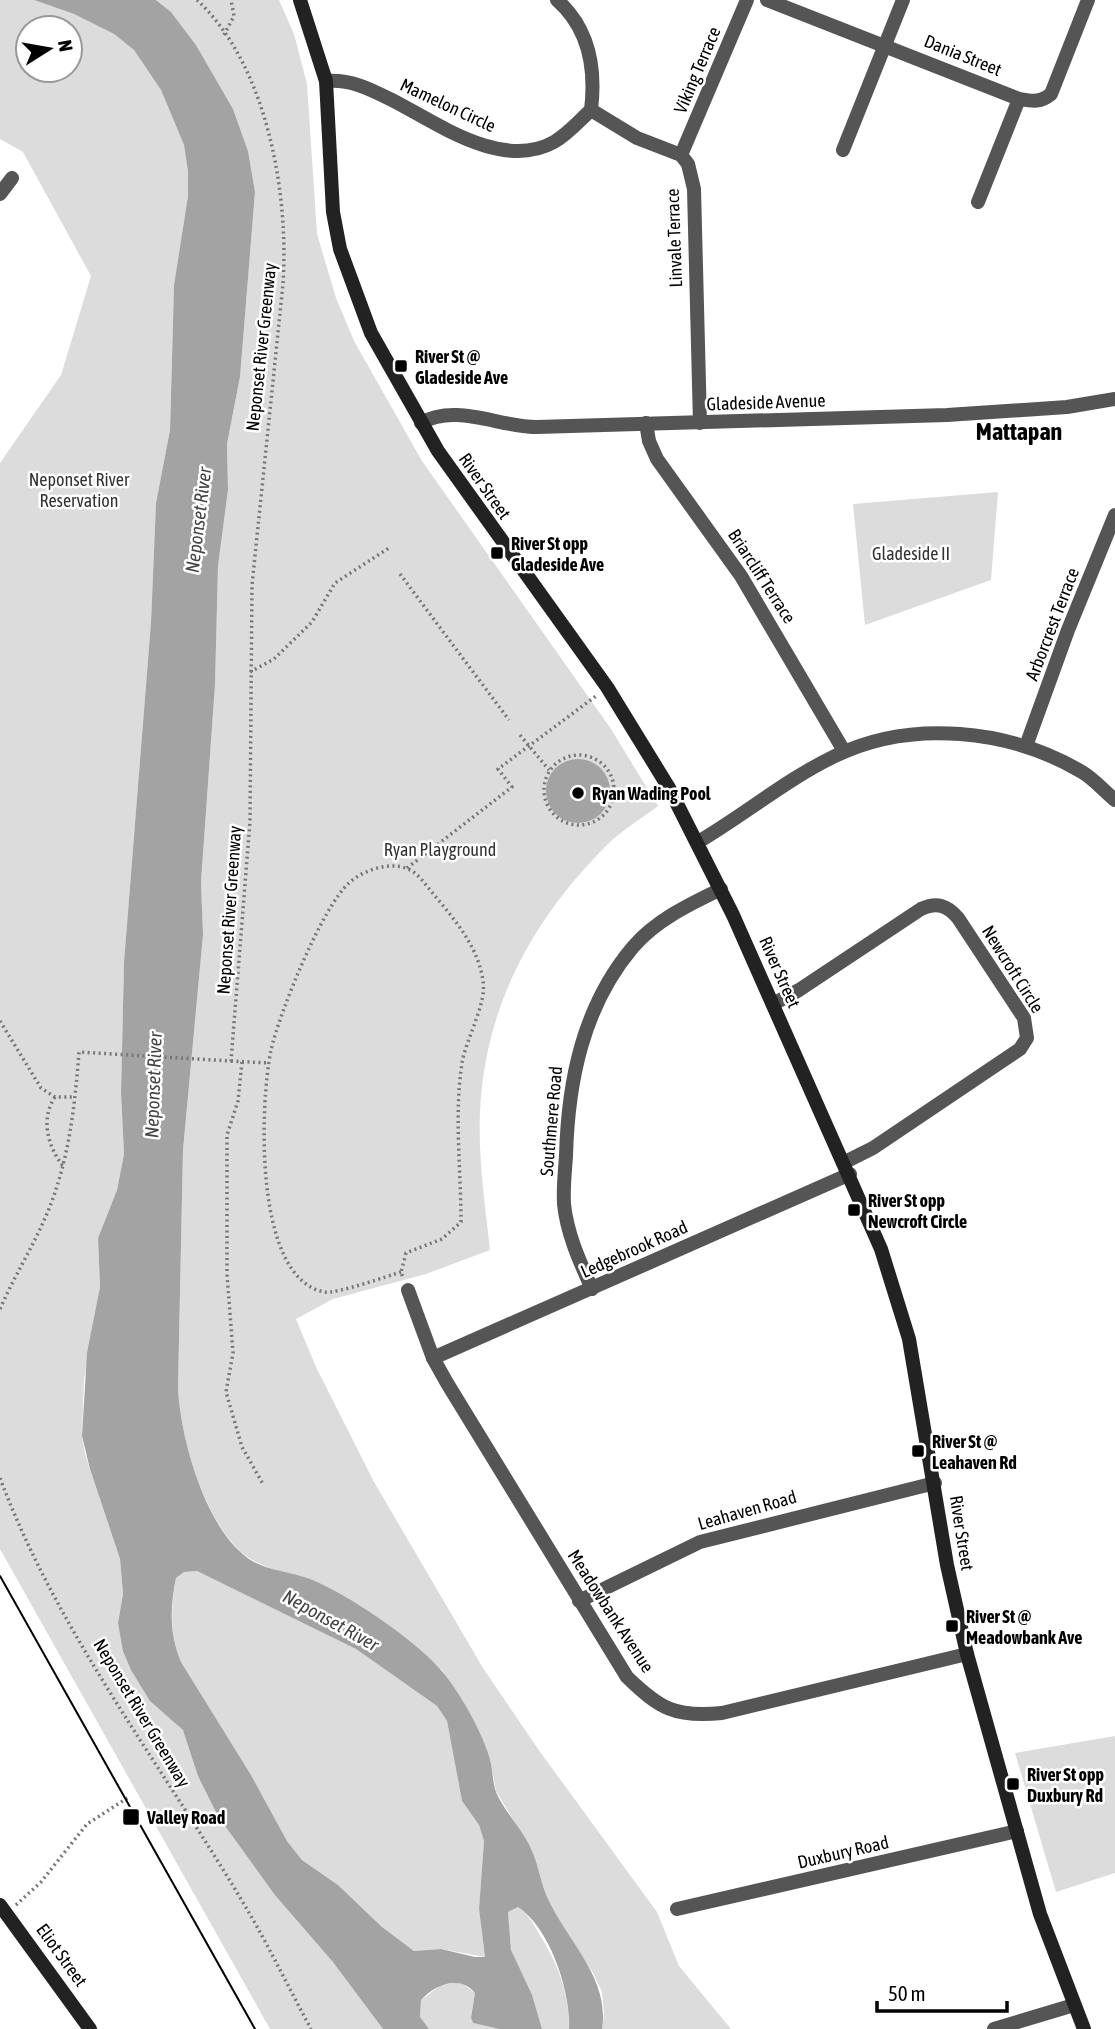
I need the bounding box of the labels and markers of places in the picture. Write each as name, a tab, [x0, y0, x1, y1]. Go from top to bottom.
place label: River St @ Gladeside Ave	[415, 346, 508, 388]
marker: River St @ Gladeside Ave	[393, 358, 409, 374]
place label: River St opp Gladeside Ave	[511, 533, 604, 575]
marker: River St opp Gladeside Ave	[489, 545, 505, 561]
place label: Ryan Wading Pool	[592, 783, 711, 804]
marker: Ryan Wading Pool	[570, 785, 586, 801]
place label: River St opp Newcroft Circle	[868, 1190, 967, 1232]
marker: River St opp Newcroft Circle	[846, 1202, 862, 1218]
place label: River St @ Leahaven Rd	[932, 1431, 1017, 1473]
marker: River St @ Leahaven Rd	[910, 1443, 926, 1459]
place label: River St @ Meadowbank Ave	[966, 1606, 1082, 1648]
marker: River St @ Meadowbank Ave	[944, 1618, 960, 1634]
place label: River St opp Duxbury Rd	[1027, 1764, 1104, 1806]
marker: River St opp Duxbury Rd	[1005, 1776, 1021, 1792]
marker: Valley Road	[121, 1807, 141, 1827]
place label: Valley Road	[146, 1807, 225, 1828]

